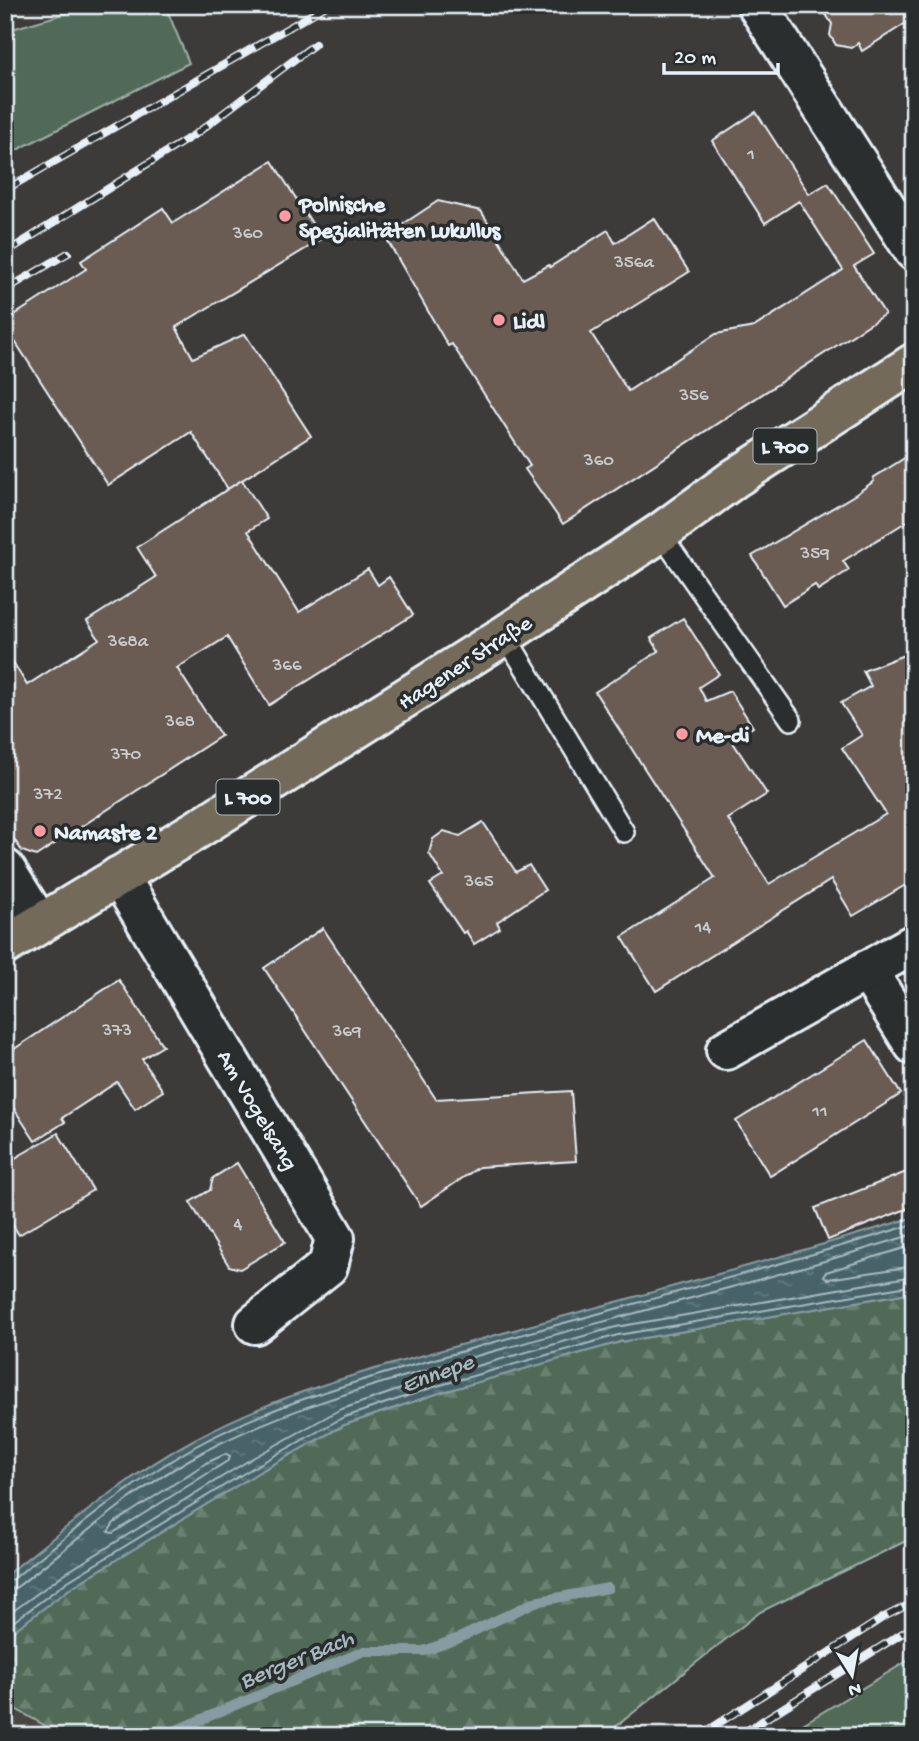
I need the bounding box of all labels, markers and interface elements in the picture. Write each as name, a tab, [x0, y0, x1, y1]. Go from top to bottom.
scale bar	[664, 32, 777, 76]
text: 20 m	[674, 47, 716, 72]
house number: 1	[746, 144, 755, 167]
place label: Polnische Spezialitäten Lukullus	[297, 193, 502, 246]
marker: Polnische Spezialitäten Lukullus	[277, 208, 293, 224]
house number: 360	[232, 223, 263, 246]
house number: 356a	[613, 252, 655, 275]
place label: Lidl	[513, 310, 545, 337]
marker: Lidl	[491, 312, 507, 328]
house number: 356	[678, 385, 709, 408]
road number: L 700	[754, 428, 816, 464]
house number: 360	[583, 450, 614, 473]
house number: 359	[799, 543, 830, 566]
street label: Hagener Straße	[394, 610, 539, 717]
house number: 368a	[107, 631, 150, 654]
house number: 366	[271, 655, 302, 678]
house number: 368	[164, 711, 195, 734]
place label: Me-di	[696, 724, 750, 751]
marker: Me-di	[674, 726, 690, 742]
house number: 370	[110, 744, 141, 767]
road number: L 700	[216, 780, 280, 814]
house number: 372	[32, 784, 63, 807]
place label: Namaste 2	[54, 821, 158, 848]
marker: Namaste 2	[32, 823, 48, 839]
house number: 365	[463, 871, 494, 894]
house number: 14	[694, 917, 711, 940]
house number: 373	[101, 1020, 132, 1043]
house number: 369	[331, 1021, 362, 1044]
street label: Am Vogelsang	[210, 1046, 302, 1176]
house number: 11	[811, 1101, 828, 1124]
house number: 4	[234, 1214, 243, 1237]
water label: Ennepe	[398, 1348, 480, 1402]
water label: Berger Bach	[236, 1625, 359, 1697]
north arrow	[818, 1640, 888, 1710]
text: N	[846, 1676, 863, 1701]

